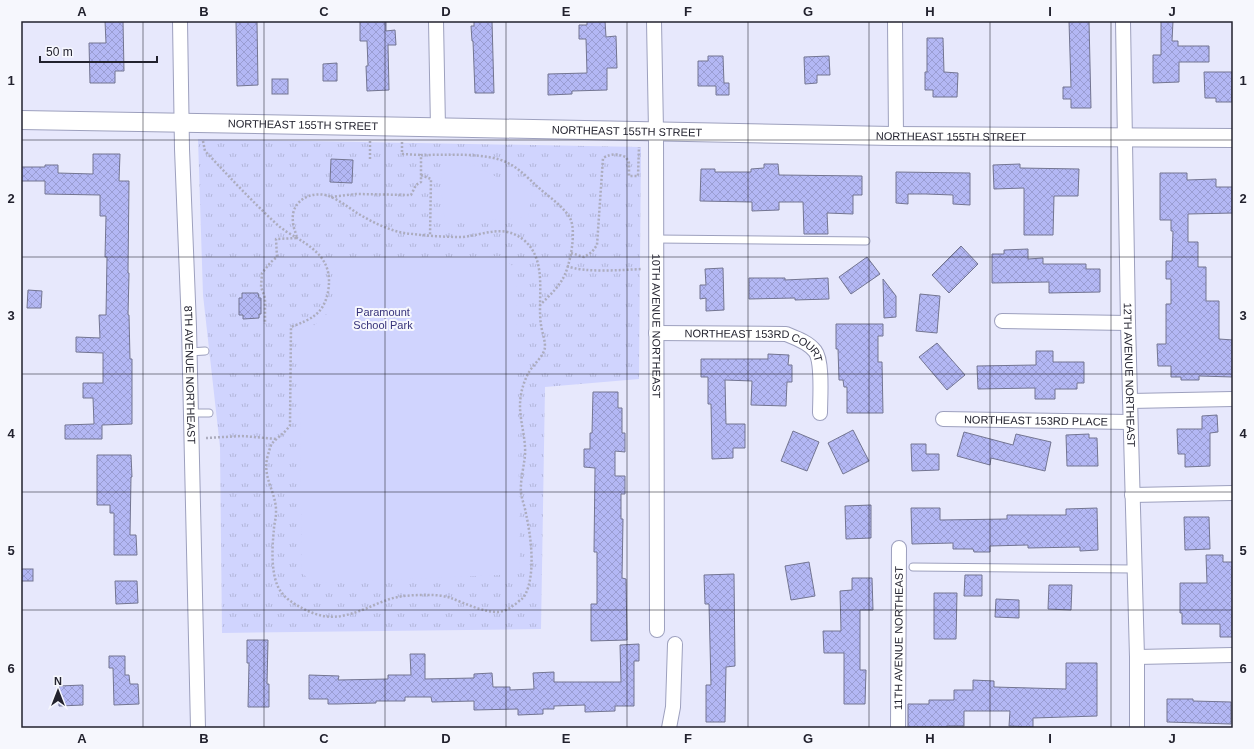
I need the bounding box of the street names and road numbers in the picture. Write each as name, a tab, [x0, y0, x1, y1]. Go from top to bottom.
street label: NORTHEAST 155TH STREET	[228, 117, 378, 132]
street label: NORTHEAST 155TH STREET	[552, 124, 702, 138]
street label: NORTHEAST 155TH STREET	[876, 130, 1026, 143]
street label: 10TH AVENUE NORTHEAST	[650, 254, 663, 399]
street label: 12TH AVENUE NORTHEAST	[1122, 303, 1137, 448]
street label: 8TH AVENUE NORTHEAST	[182, 305, 198, 444]
street label: NORTHEAST 153RD COURT	[685, 327, 825, 363]
street label: NORTHEAST 153RD PLACE	[964, 413, 1108, 428]
street label: 11TH AVENUE NORTHEAST	[892, 566, 905, 710]

